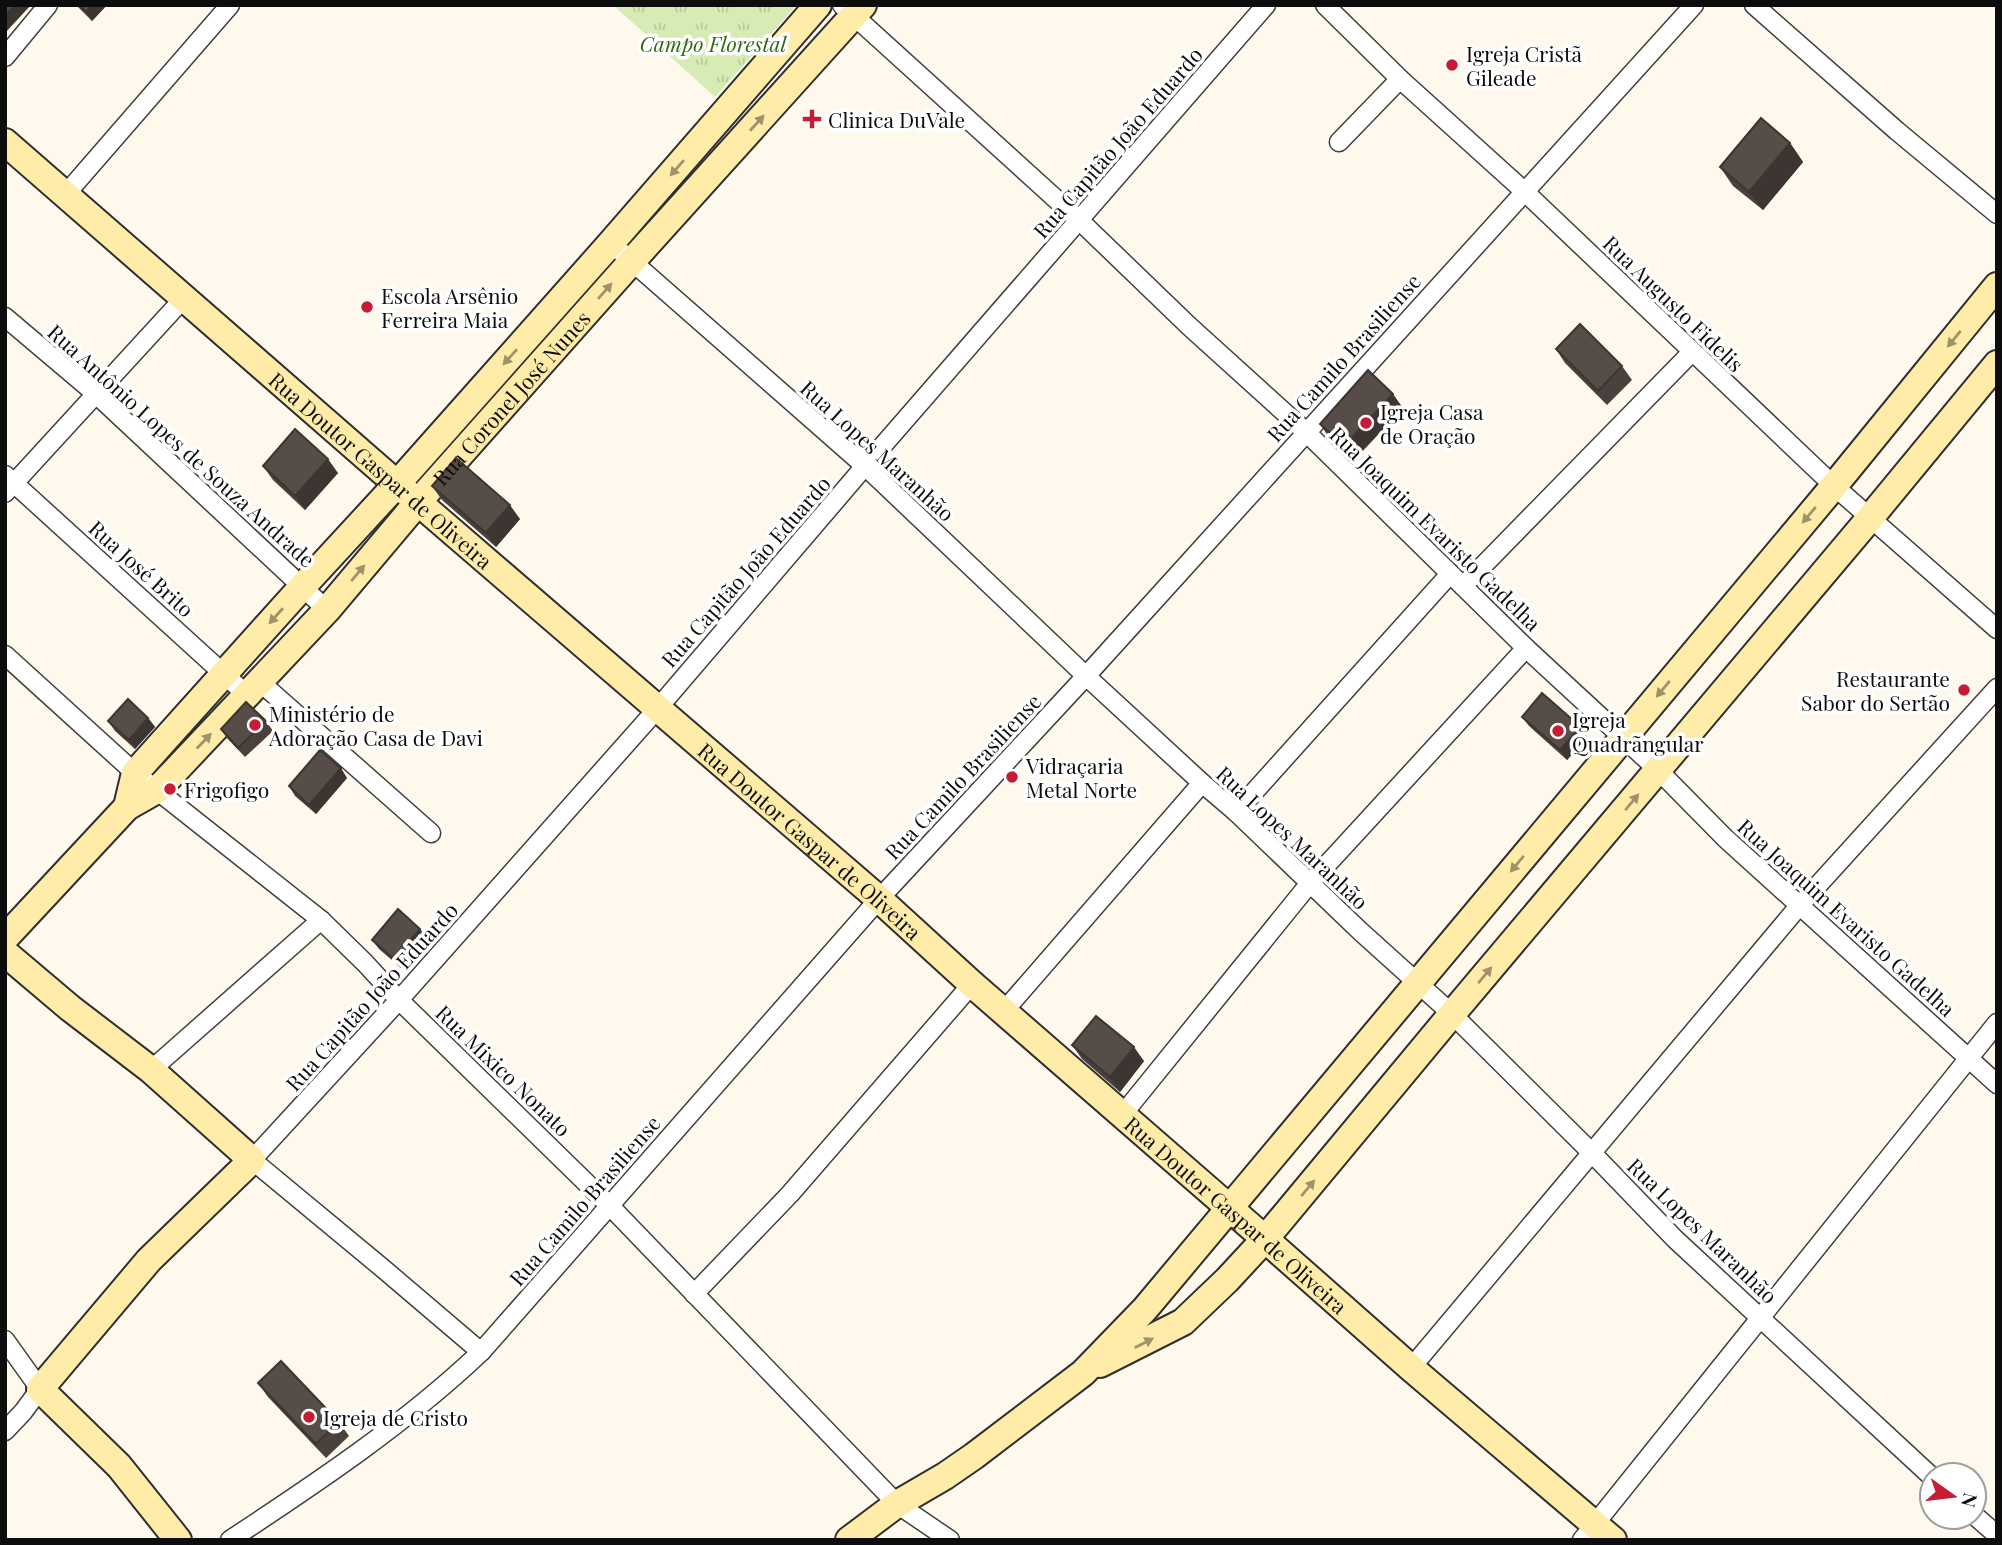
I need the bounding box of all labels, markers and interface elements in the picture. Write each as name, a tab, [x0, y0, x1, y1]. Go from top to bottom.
park label: Campo Florestal	[640, 29, 787, 57]
place label: Igreja Cristã Gileade	[1466, 39, 1582, 91]
street label: Rua Capitão João Eduardo	[1026, 41, 1208, 243]
marker: Igreja Cristã Gileade	[1444, 57, 1460, 73]
place label: Clinica DuVale	[828, 105, 965, 133]
marker: Clinica DuVale	[802, 109, 822, 129]
one-way arrow	[749, 114, 764, 131]
one-way arrow	[670, 159, 685, 176]
street label: Rua Augusto Fidelis	[1598, 229, 1750, 377]
street label: Rua Camilo Brasiliense	[1260, 267, 1426, 447]
place label: Escola Arsênio Ferreira Maia	[381, 281, 518, 333]
one-way arrow	[597, 283, 612, 300]
marker: Escola Arsênio Ferreira Maia	[359, 299, 375, 315]
street label: Rua Coronel José Nunes	[426, 304, 596, 491]
street label: Rua Antônio Lopes de Souza Andrade	[42, 317, 322, 573]
one-way arrow	[1946, 330, 1961, 348]
one-way arrow	[502, 348, 518, 366]
street label: Rua Doutor Gaspar de Oliveira	[264, 365, 499, 575]
street label: Rua Lopes Maranhão	[795, 373, 961, 527]
place label: Igreja Casa de Oração	[1380, 397, 1484, 449]
marker: Igreja Casa de Oração	[1358, 415, 1374, 431]
street label: Rua Joaquim Evaristo Gadelha	[1325, 420, 1548, 637]
street label: Rua Capitão João Eduardo	[654, 470, 836, 672]
one-way arrow	[1801, 506, 1817, 524]
street label: Rua José Brito	[84, 513, 200, 623]
one-way arrow	[350, 565, 365, 582]
one-way arrow	[268, 608, 284, 625]
place label: Restaurante Sabor do Sertão	[1801, 664, 1950, 716]
one-way arrow	[1655, 680, 1671, 698]
marker: Restaurante Sabor do Sertão	[1956, 682, 1972, 698]
street label: Rua Camilo Brasiliense	[878, 687, 1046, 865]
place label: Ministério de Adoração Casa de Davi	[268, 699, 483, 751]
place label: Igreja Quadrãngular	[1572, 705, 1704, 757]
marker: Ministério de Adoração Casa de Davi	[247, 717, 263, 733]
marker: Igreja Quadrãngular	[1550, 723, 1566, 739]
one-way arrow	[196, 733, 212, 750]
street label: Rua Doutor Gaspar de Oliveira	[693, 736, 928, 946]
place label: Vidraçaria Metal Norte	[1025, 751, 1137, 803]
street label: Rua Lopes Maranhão	[1211, 759, 1375, 915]
marker: Vidraçaria Metal Norte	[1004, 769, 1020, 785]
place label: Frigofigo	[184, 775, 269, 803]
marker: Frigofigo	[162, 781, 178, 797]
one-way arrow	[1624, 793, 1639, 810]
street label: Rua Joaquim Evaristo Gadelha	[1733, 812, 1962, 1022]
one-way arrow	[1510, 855, 1525, 872]
street label: Rua Capitão João Eduardo	[279, 896, 463, 1096]
one-way arrow	[1477, 967, 1492, 984]
street label: Rua Mixico Nonato	[430, 998, 578, 1142]
street label: Rua Camilo Brasiliense	[502, 1109, 666, 1291]
street label: Rua Doutor Gaspar de Oliveira	[1119, 1110, 1354, 1320]
street label: Rua Lopes Maranhão	[1622, 1151, 1784, 1309]
one-way arrow	[1300, 1179, 1315, 1196]
one-way arrow	[1135, 1337, 1155, 1349]
place label: Igreja de Cristo	[323, 1403, 468, 1431]
marker: Igreja de Cristo	[301, 1409, 317, 1425]
north arrow	[1918, 1461, 1988, 1531]
text: N	[1956, 1491, 1985, 1510]

